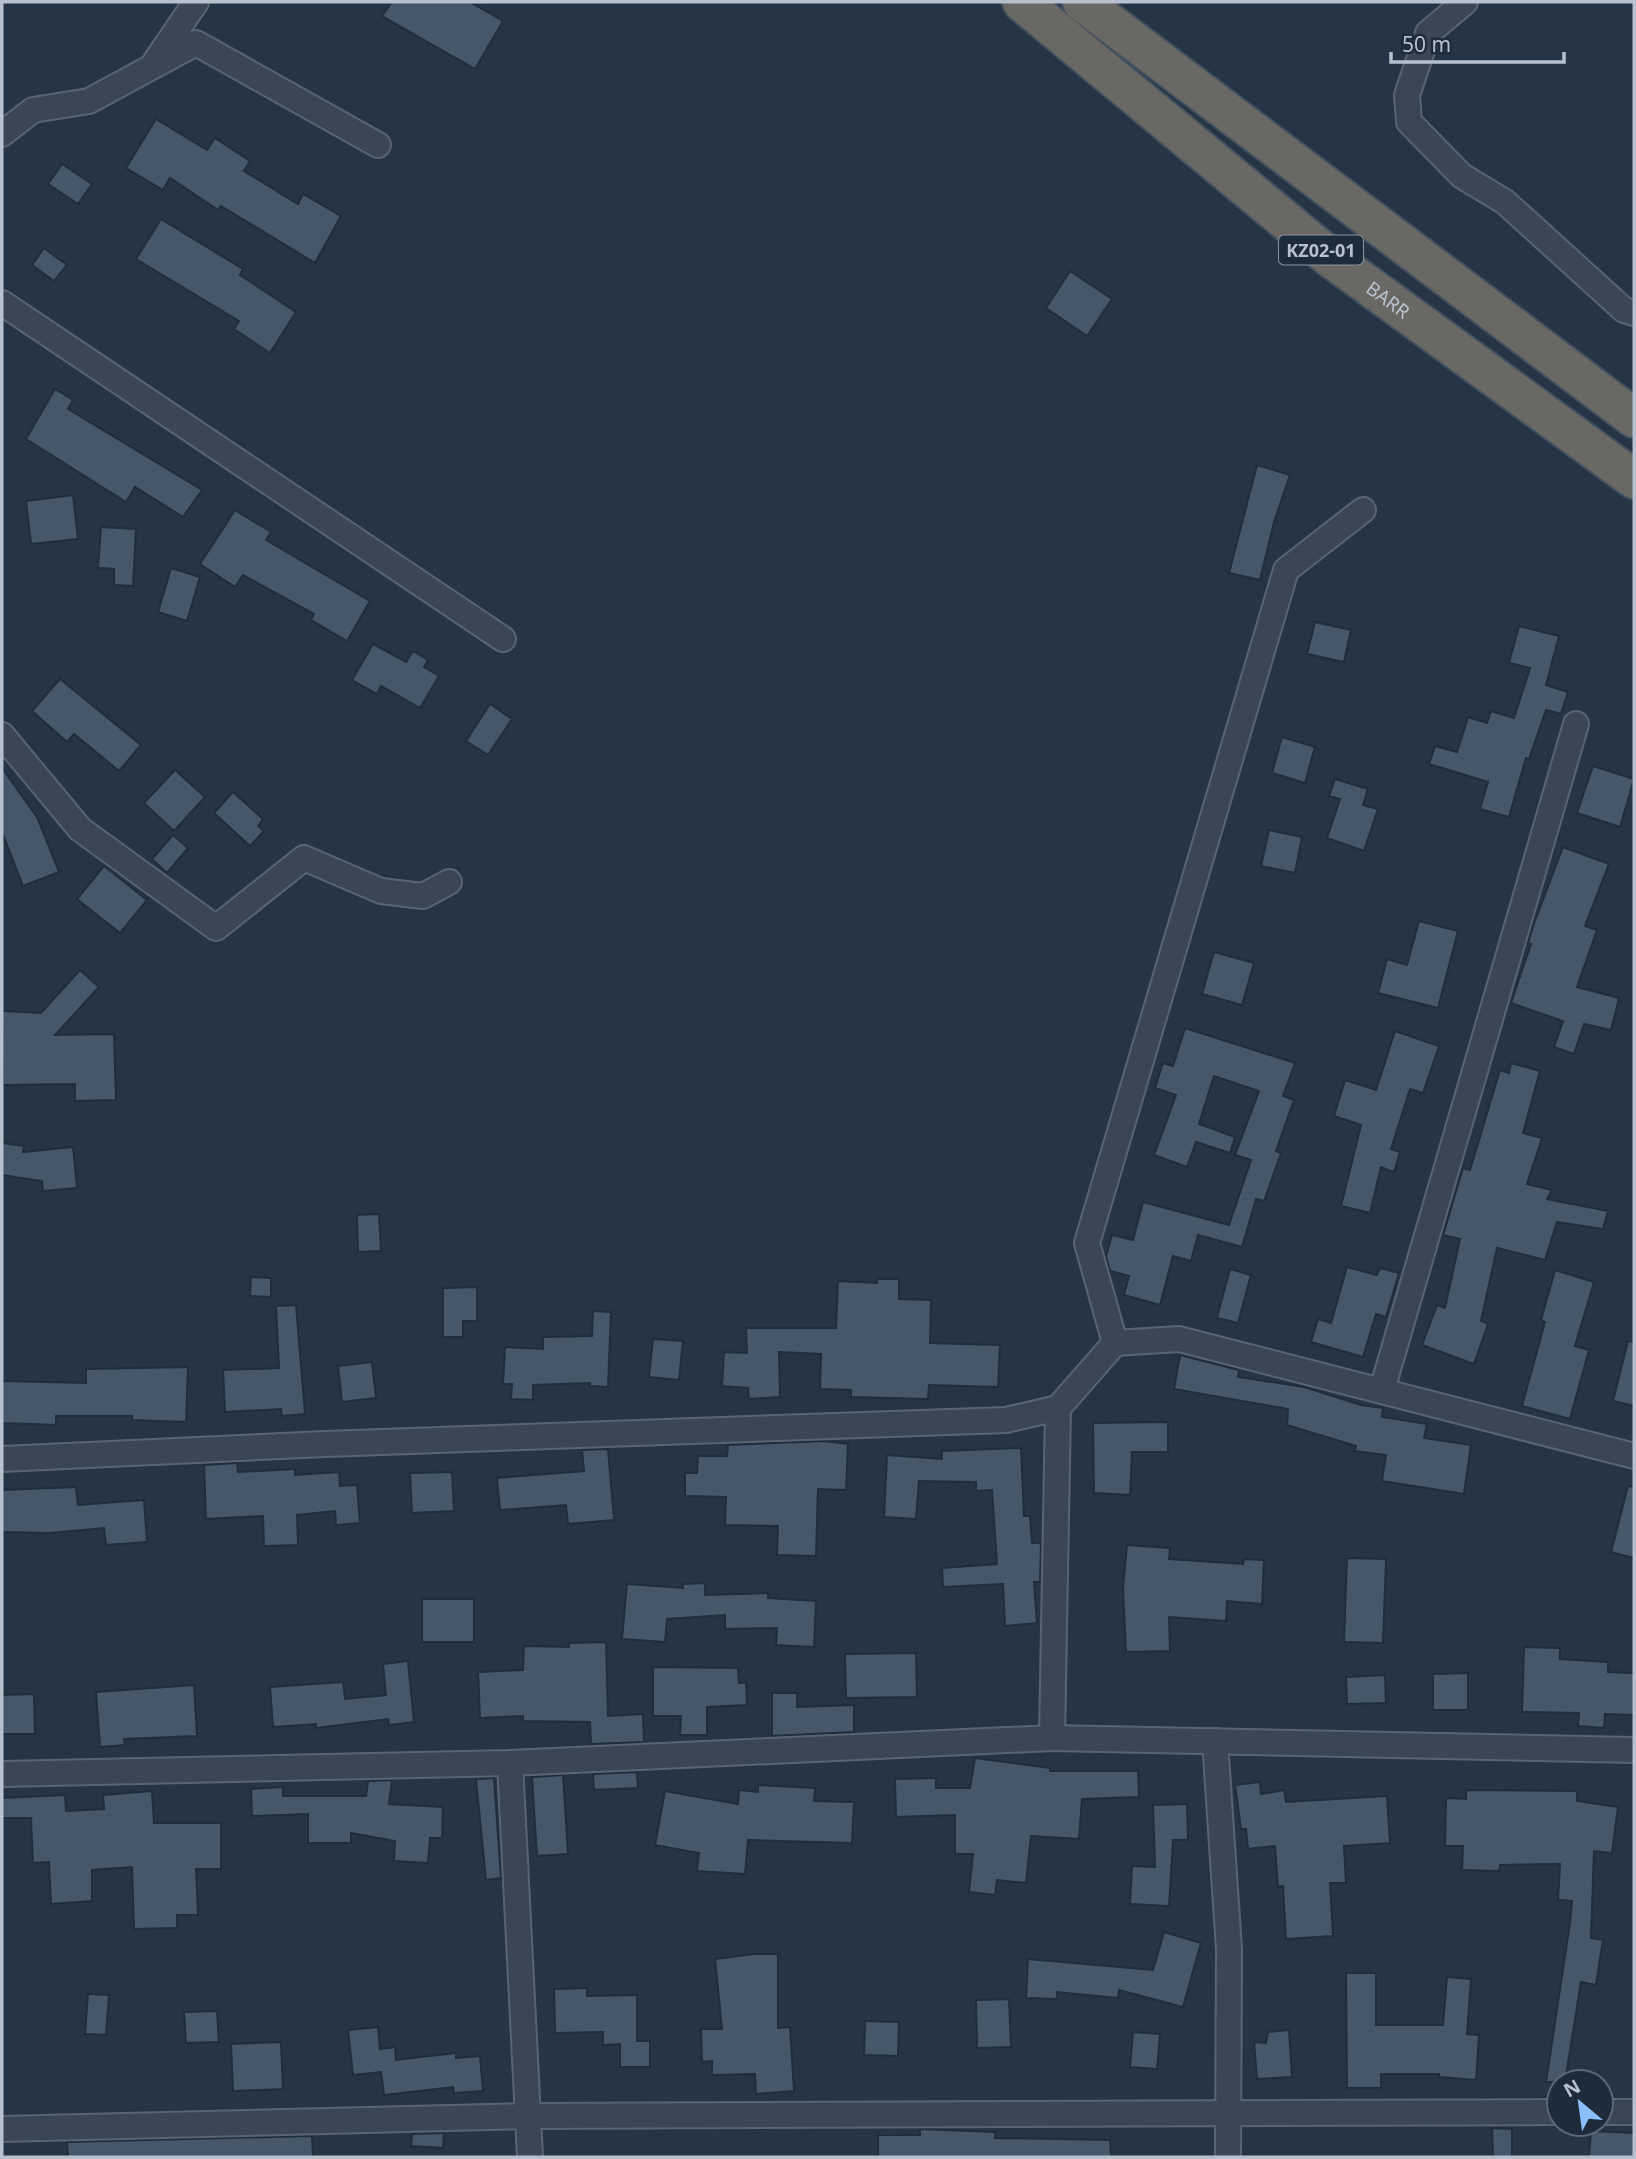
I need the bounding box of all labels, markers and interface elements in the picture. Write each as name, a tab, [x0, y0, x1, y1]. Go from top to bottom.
scale bar	[1391, 21, 1564, 65]
text: 50 m	[1402, 30, 1451, 58]
road number: KZ02-01	[1279, 236, 1363, 264]
street label: BARR	[1361, 275, 1415, 325]
north arrow	[1545, 2068, 1615, 2138]
text: N	[1559, 2073, 1585, 2103]

